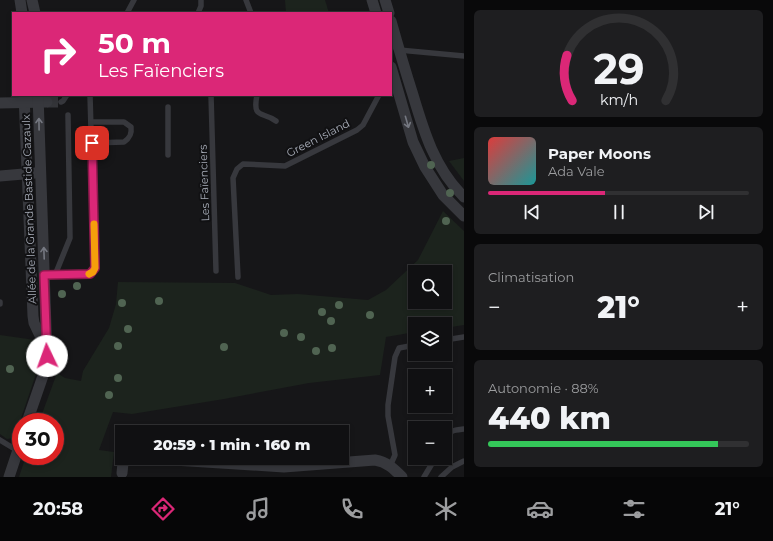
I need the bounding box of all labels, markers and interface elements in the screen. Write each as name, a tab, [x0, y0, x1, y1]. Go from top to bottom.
text: 50 m	[98, 26, 171, 60]
icon: right	[32, 28, 84, 80]
text: 29	[593, 44, 644, 94]
text: Les Faïenciers	[98, 60, 224, 82]
text: km/h	[599, 91, 638, 109]
street label: Allée de la Grande Bastide Cazaulx	[19, 114, 39, 304]
one-way arrow	[404, 115, 411, 128]
street label: Green Island	[284, 116, 352, 160]
one-way arrow	[35, 118, 42, 131]
pin	[75, 126, 109, 160]
icon: arrive	[81, 132, 103, 154]
street label: Les Faïenciers	[196, 144, 212, 222]
text: Paper Moons	[548, 144, 651, 163]
text: Ada Vale	[548, 163, 605, 179]
icon: previous	[521, 201, 543, 223]
icon: pause	[608, 201, 630, 223]
icon: next	[695, 201, 717, 223]
one-way arrow	[40, 247, 48, 260]
map controls	[408, 265, 452, 465]
button: search	[408, 265, 452, 309]
text: Climatisation	[488, 269, 574, 285]
text: 21°	[597, 289, 640, 326]
text: −	[488, 294, 501, 321]
text: +	[736, 294, 749, 321]
button: layers	[408, 317, 452, 361]
position arrow	[26, 335, 68, 377]
button: +	[408, 369, 452, 413]
text: Autonomie · 88%	[488, 380, 599, 396]
text: 440 km	[488, 400, 611, 437]
speed limit sign: 30	[12, 413, 64, 465]
button: −	[408, 421, 452, 465]
text: 20:59 · 1 min · 160 m	[154, 435, 310, 454]
icon: directions	[149, 495, 177, 523]
icon: music	[244, 495, 272, 523]
icon: phone	[338, 495, 366, 523]
icon: climate	[432, 495, 460, 523]
icon: car	[526, 495, 554, 523]
icon: filters	[620, 495, 648, 523]
text: 20:58	[33, 498, 83, 520]
text: 21°	[715, 498, 740, 520]

